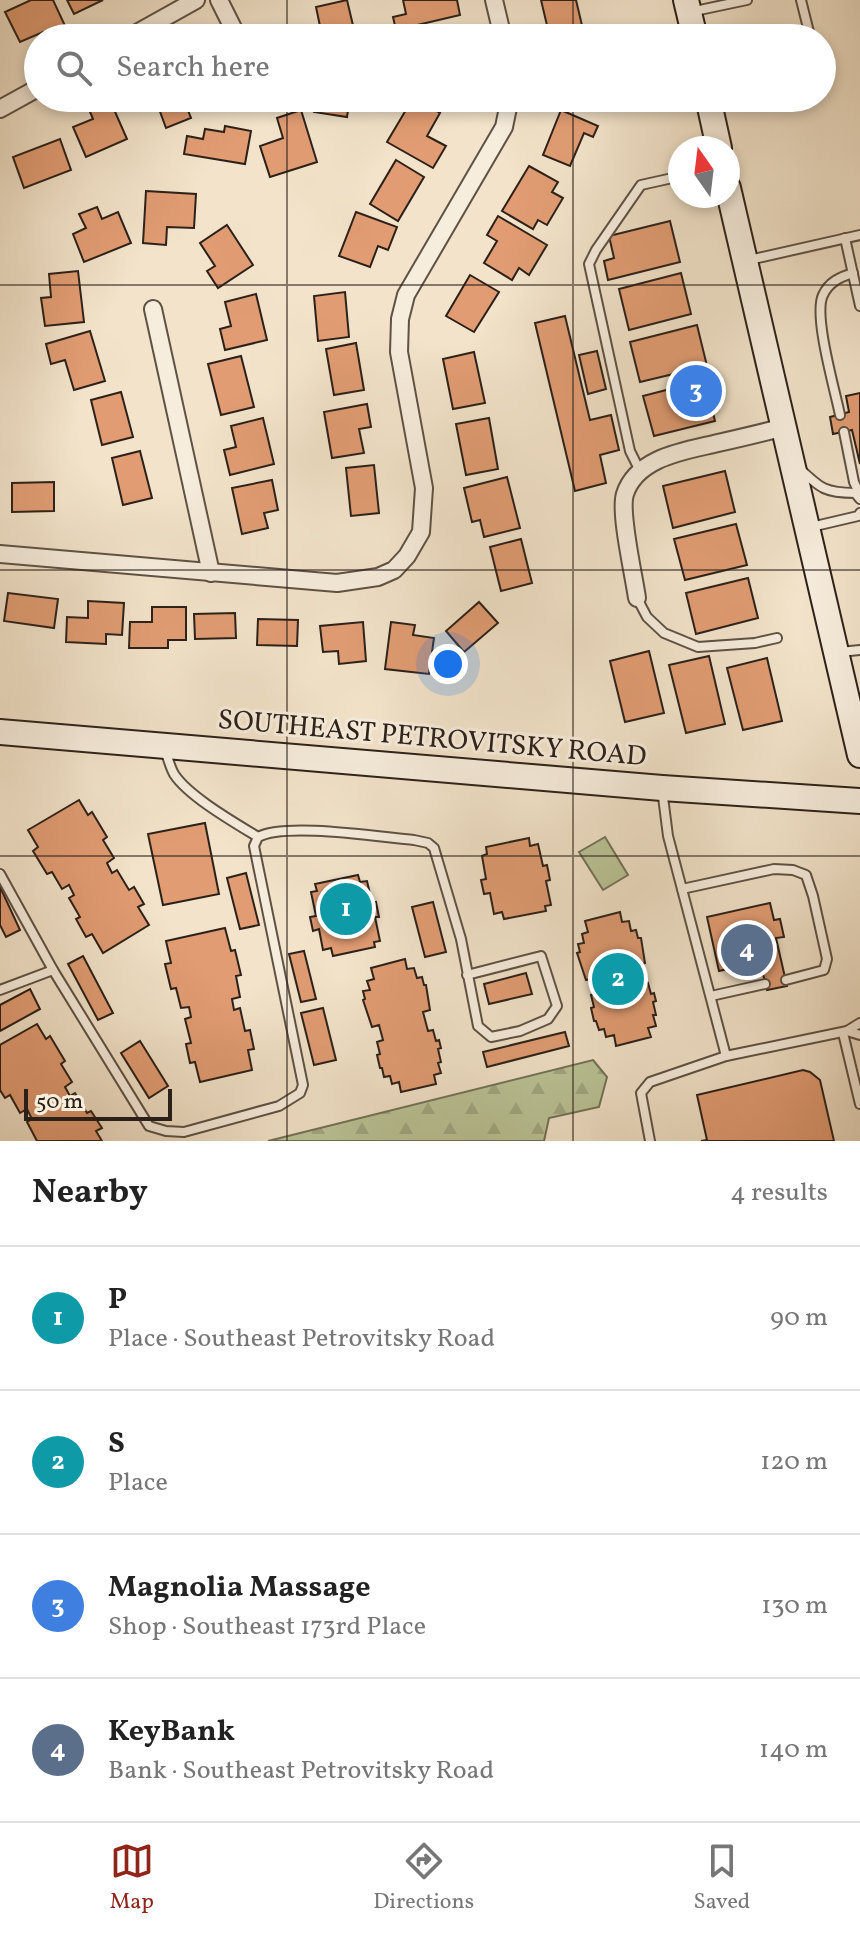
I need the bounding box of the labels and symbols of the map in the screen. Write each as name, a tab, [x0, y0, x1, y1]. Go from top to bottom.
north arrow	[668, 136, 740, 208]
pin: 3	[670, 361, 722, 421]
your location	[428, 644, 468, 684]
street label: SOUTHEAST PETROVITSKY ROAD	[216, 701, 648, 777]
pin: 1	[320, 879, 372, 939]
pin: 4	[721, 920, 773, 980]
pin: 2	[592, 949, 644, 1009]
scale bar	[24, 1085, 172, 1121]

